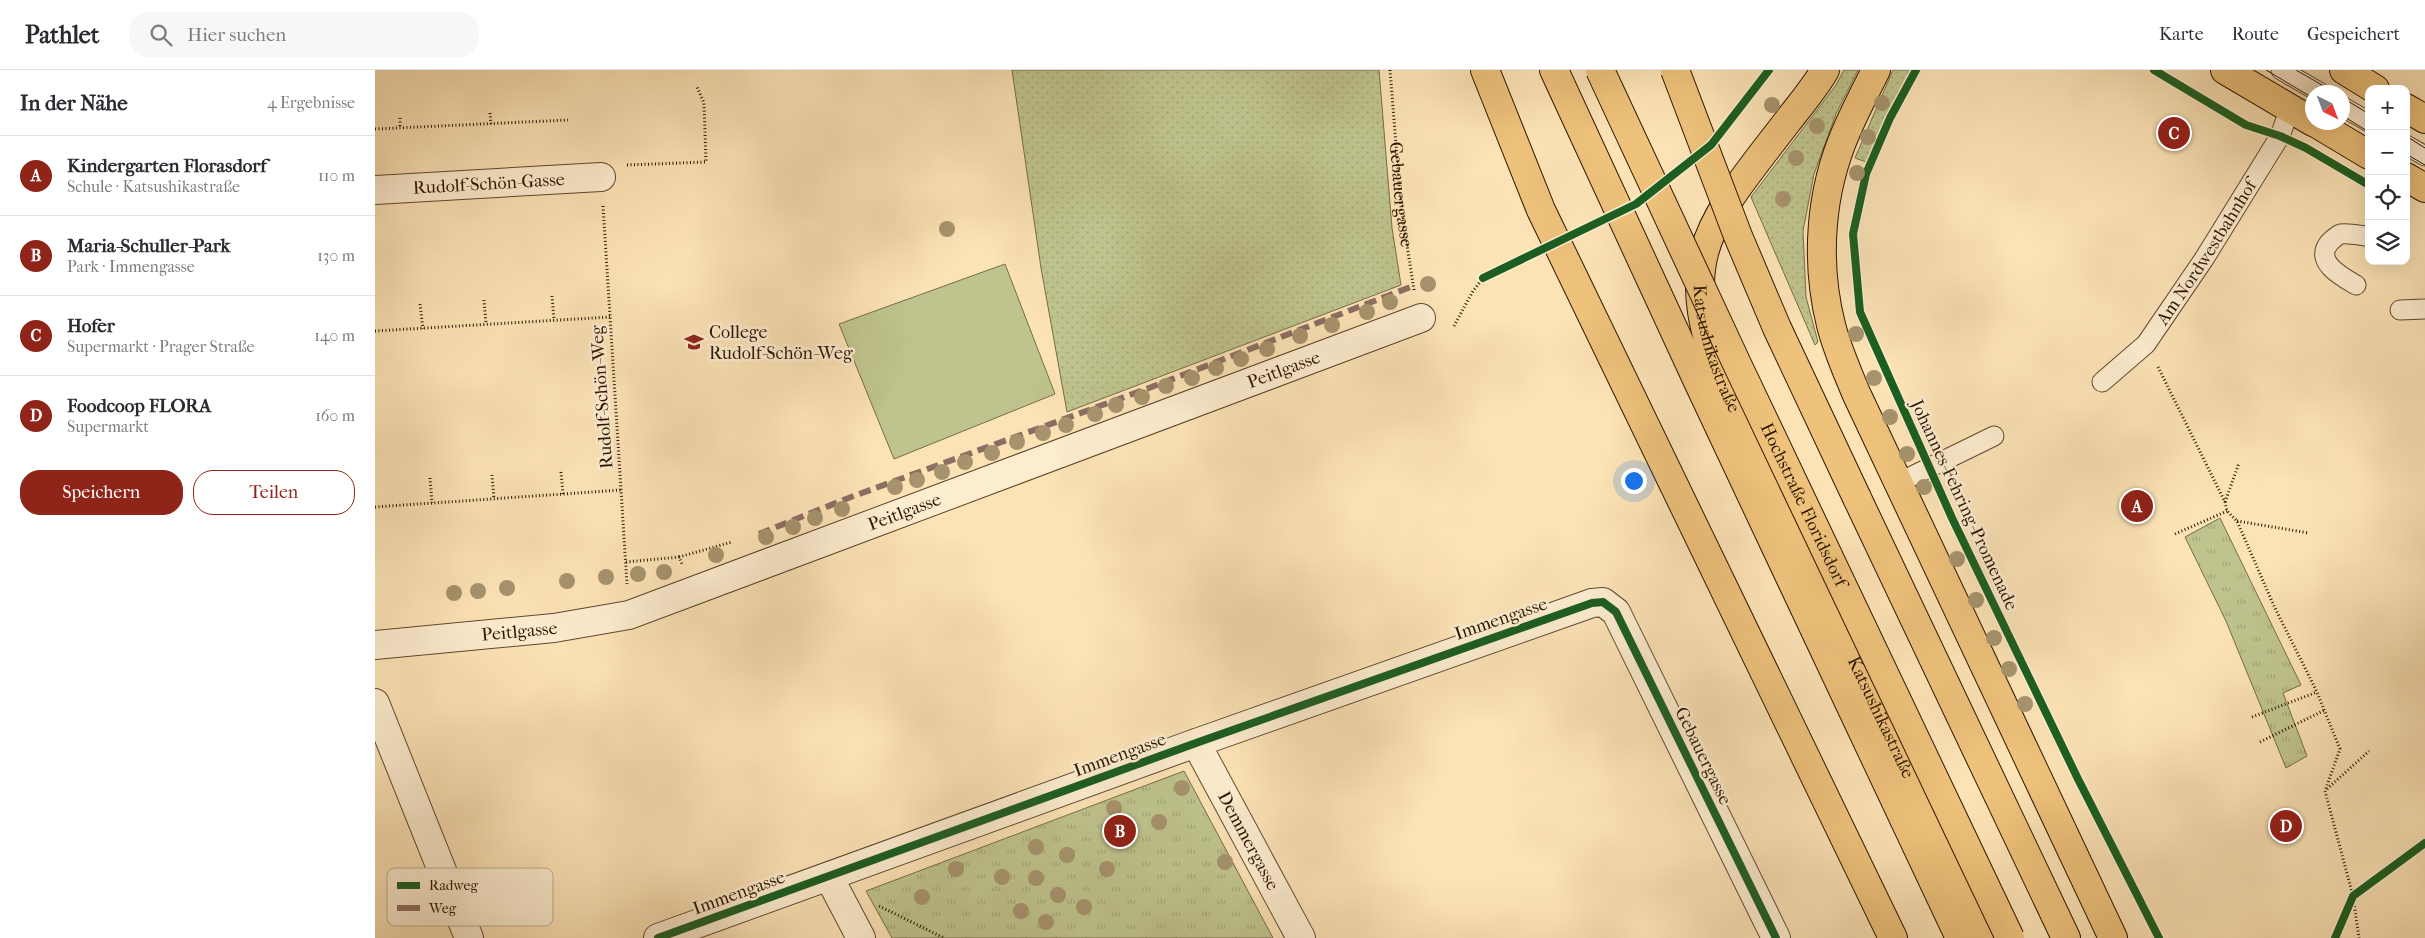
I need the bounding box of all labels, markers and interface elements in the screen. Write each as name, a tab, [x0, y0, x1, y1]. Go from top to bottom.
search box	[129, 12, 479, 57]
text: Pathlet	[25, 21, 99, 49]
icon: search	[147, 21, 175, 49]
text: Hier suchen	[187, 24, 286, 46]
text: Karte	[2159, 24, 2204, 45]
text: Route	[2232, 24, 2279, 45]
text: Gespeichert	[2307, 24, 2400, 45]
north arrow	[2305, 85, 2350, 130]
map controls	[2365, 85, 2410, 265]
button: +	[2365, 85, 2410, 130]
text: In der Nähe	[20, 91, 128, 115]
text: 4 Ergebnisse	[267, 93, 355, 112]
pin: C	[2158, 114, 2190, 152]
button: −	[2365, 130, 2410, 175]
street label: Gebauergasse	[1385, 141, 1418, 249]
text: Kindergarten Florasdorf	[67, 155, 267, 177]
text: A	[31, 166, 41, 185]
text: 110 m	[318, 166, 355, 185]
street label: Rudolf-Schön-Gasse	[412, 169, 565, 198]
street label: Am Nordwestbahnhof	[2151, 173, 2263, 330]
button: locate	[2365, 175, 2410, 220]
text: Schule · Katsushikastraße	[67, 177, 240, 196]
button: layers	[2365, 220, 2410, 265]
text: Maria-Schuller-Park	[67, 235, 230, 257]
text: B	[31, 246, 41, 265]
text: 130 m	[317, 246, 355, 265]
text: Park · Immengasse	[67, 257, 195, 276]
street label: Katsushikastraße	[1689, 285, 1745, 416]
text: Hofer	[67, 315, 115, 337]
place label: College Rudolf-Schön-Weg	[709, 322, 853, 364]
street label: Rudolf-Schön-Weg	[586, 324, 617, 469]
text: C	[31, 326, 41, 345]
text: 140 m	[314, 326, 355, 345]
school or university icon: College Rudolf-Schön-Weg	[683, 331, 705, 353]
text: Supermarkt · Prager Straße	[67, 337, 254, 356]
street label: Peitlgasse	[1244, 346, 1323, 393]
text: Foodcoop FLORA	[67, 395, 211, 417]
street label: Johannes-Fehring-Promenade	[1905, 395, 2022, 614]
text: D	[30, 406, 42, 425]
text: 160 m	[315, 406, 355, 425]
text: Supermarkt	[67, 417, 149, 436]
street label: Hochstraße Floridsdorf	[1756, 420, 1853, 593]
your location	[1621, 468, 1647, 494]
button: Speichern	[20, 470, 183, 515]
button: Teilen	[193, 470, 355, 515]
pin: A	[2121, 487, 2153, 525]
street label: Peitlgasse	[865, 489, 944, 535]
street label: Immengasse	[1452, 593, 1550, 645]
street label: Peitlgasse	[480, 617, 558, 645]
street label: Katsushikastraße	[1843, 653, 1919, 782]
street label: Gebauergasse	[1670, 704, 1736, 808]
street label: Immengasse	[1071, 729, 1169, 781]
street label: Demmergasse	[1213, 788, 1284, 894]
pin: D	[2270, 807, 2302, 845]
pin: B	[1104, 812, 1136, 850]
street label: Immengasse	[690, 867, 788, 919]
legend	[387, 868, 553, 926]
text: Radweg	[429, 877, 478, 894]
text: Weg	[428, 900, 457, 917]

